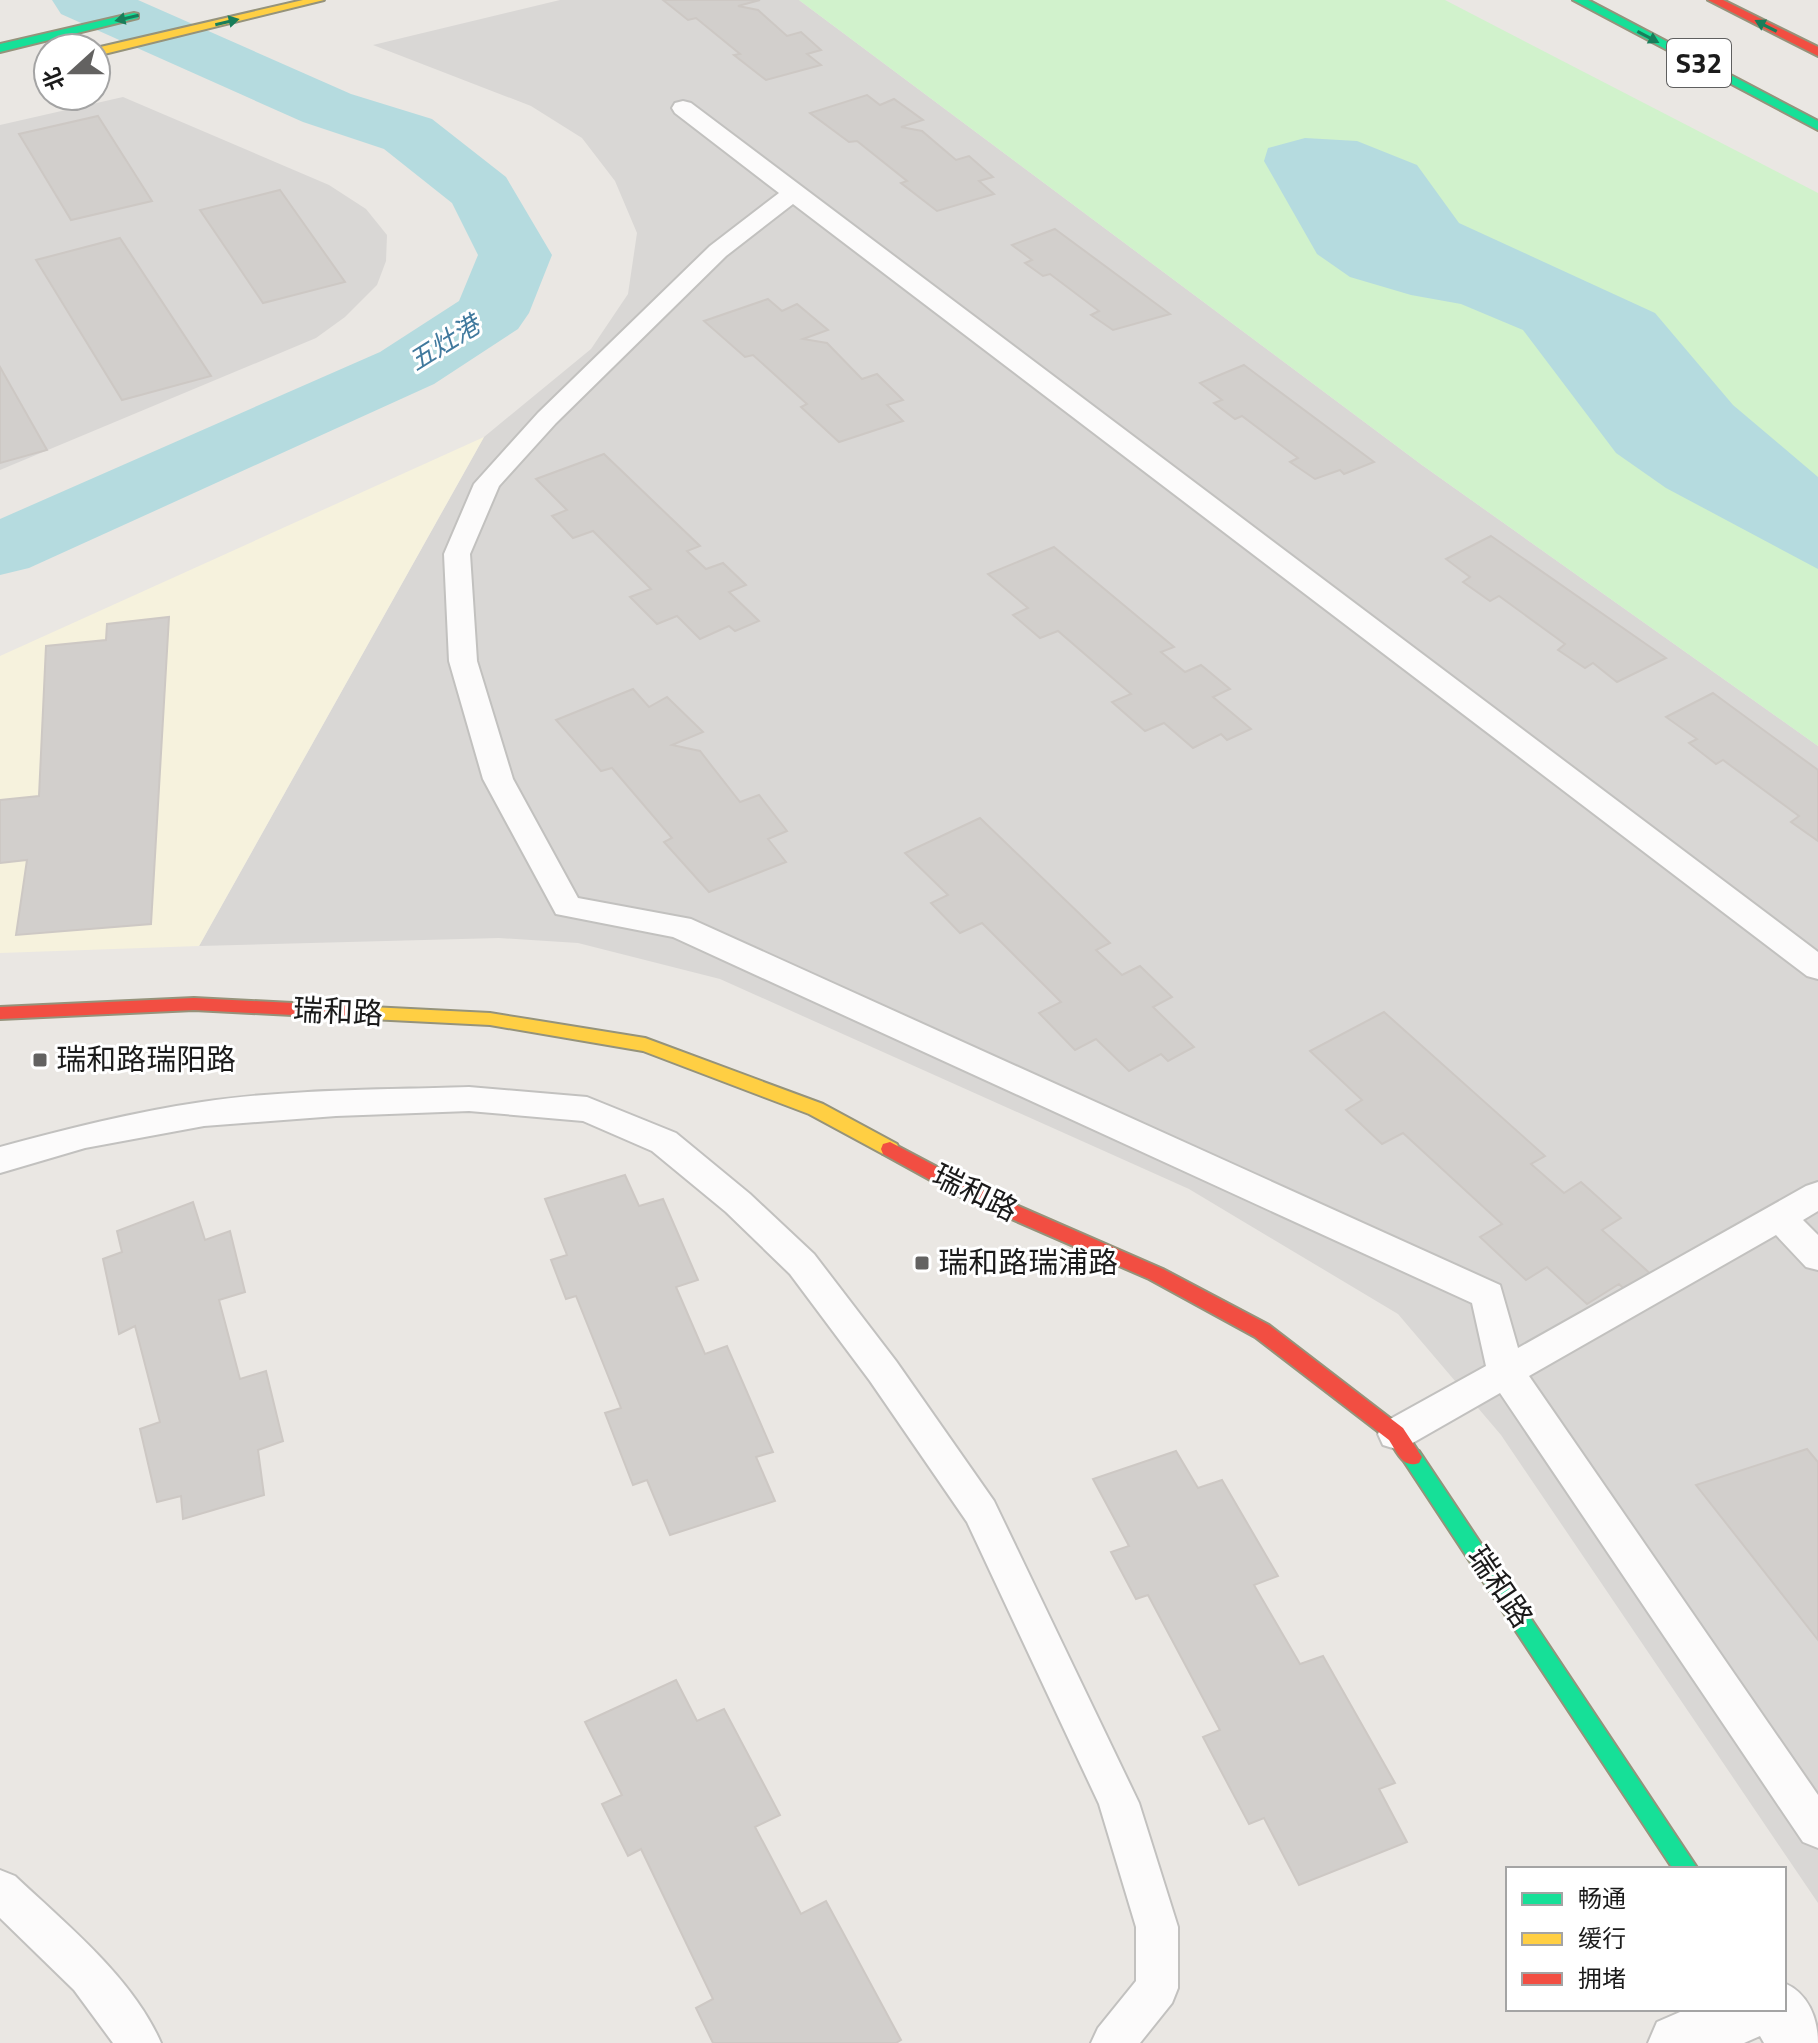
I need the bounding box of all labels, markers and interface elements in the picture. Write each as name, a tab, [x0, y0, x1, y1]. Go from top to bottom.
one-way arrow	[114, 12, 139, 25]
one-way arrow	[214, 15, 239, 27]
one-way arrow	[1755, 19, 1778, 33]
one-way arrow	[1637, 30, 1660, 43]
north arrow	[32, 32, 112, 112]
road number: S32	[1667, 39, 1731, 87]
text: 北	[34, 63, 73, 96]
water label: 五灶港	[400, 303, 491, 380]
street label: 瑞和路	[292, 986, 384, 1036]
place label: 瑞和路瑞阳路	[56, 1036, 236, 1082]
marker: 瑞和路瑞阳路	[31, 1051, 49, 1069]
street label: 瑞和路	[925, 1152, 1026, 1233]
place label: 瑞和路瑞浦路	[938, 1239, 1118, 1285]
marker: 瑞和路瑞浦路	[913, 1254, 931, 1272]
street label: 瑞和路	[1457, 1536, 1545, 1637]
legend	[1506, 1867, 1786, 2011]
text: 畅通	[1578, 1880, 1626, 1916]
text: 缓行	[1578, 1920, 1626, 1956]
text: 拥堵	[1578, 1960, 1626, 1996]

